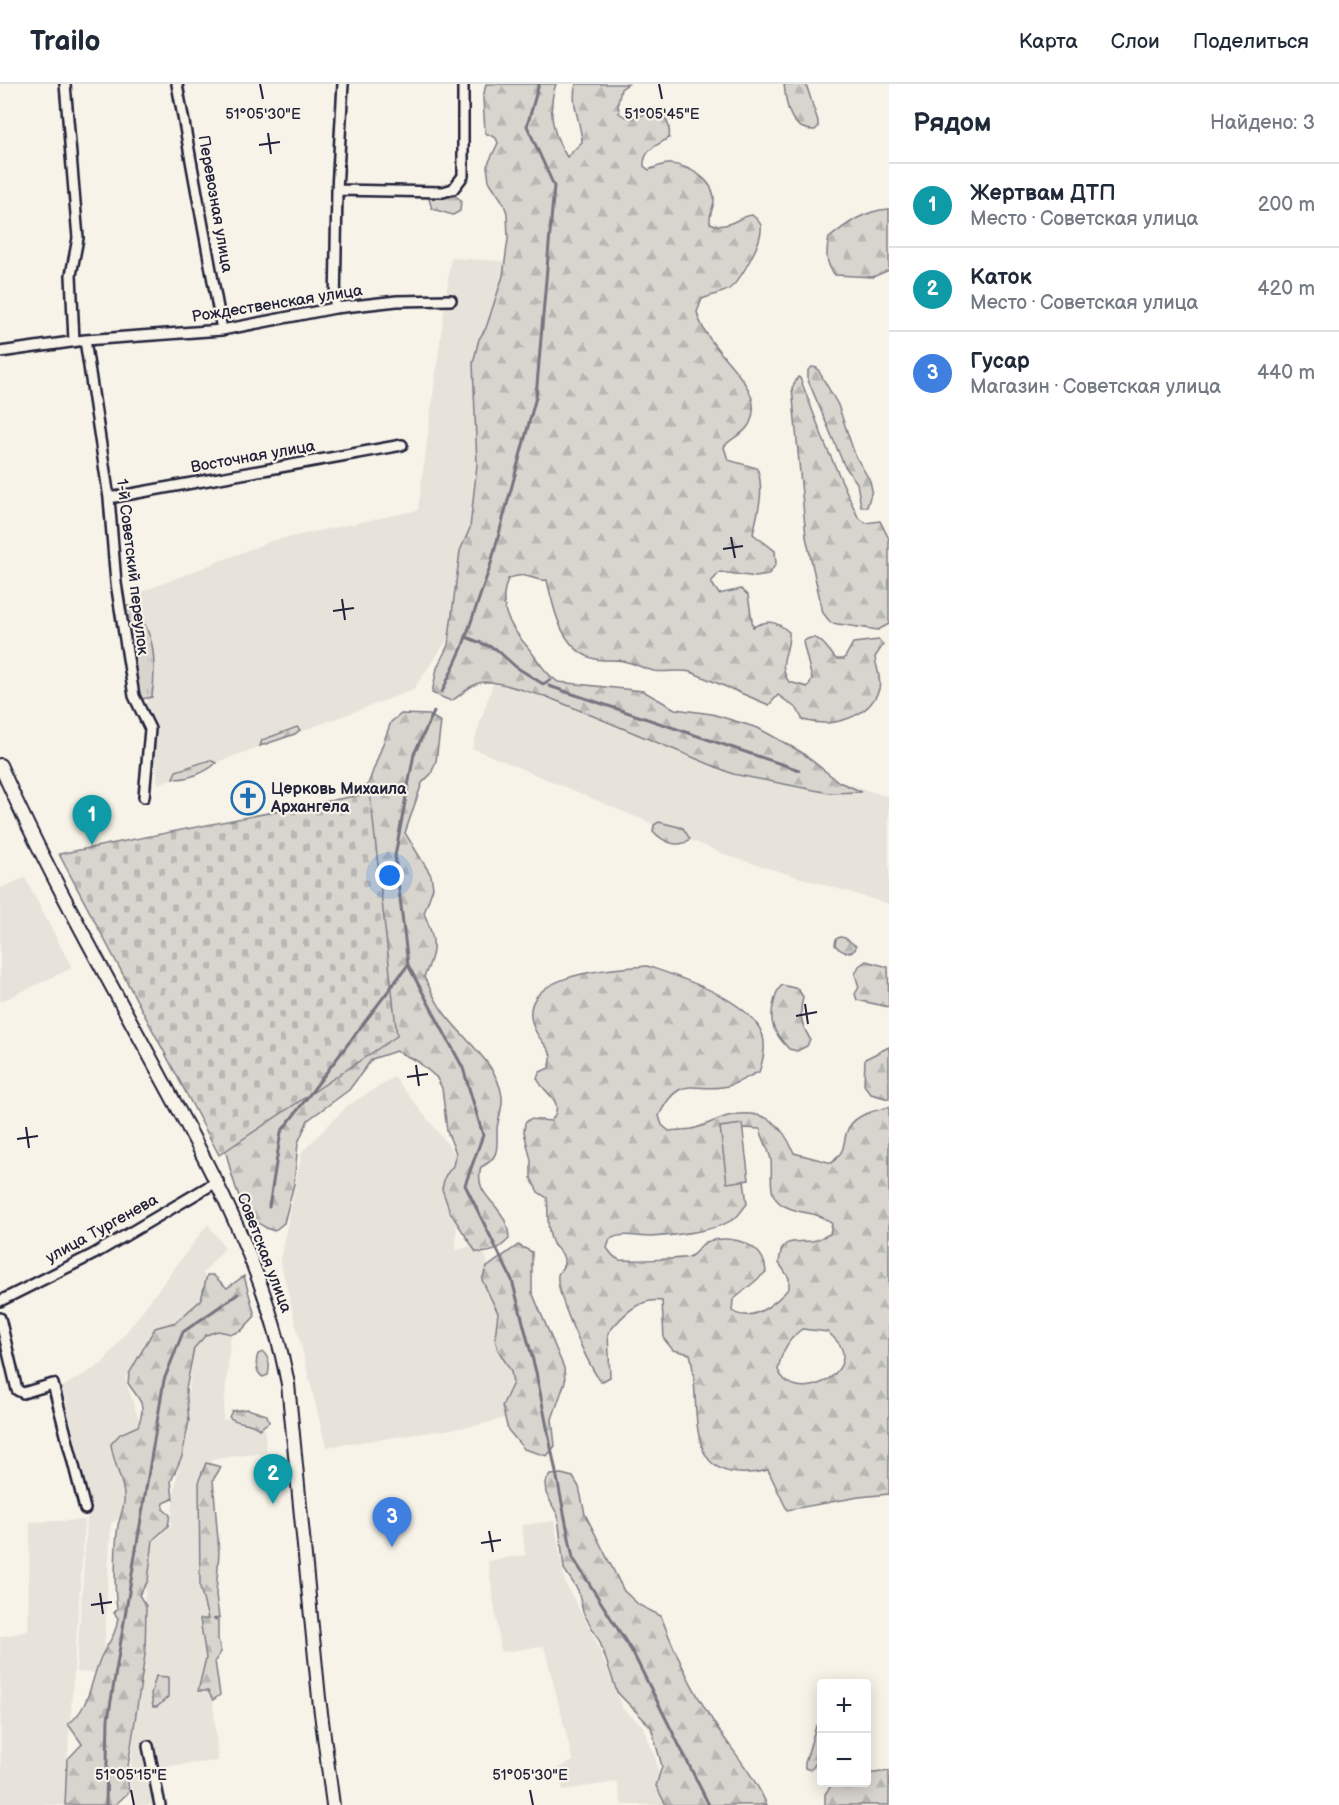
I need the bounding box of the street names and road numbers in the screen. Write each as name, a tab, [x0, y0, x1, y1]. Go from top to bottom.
street label: Перевозная улица	[194, 134, 237, 275]
street label: Рождественская улица	[190, 281, 364, 327]
street label: Восточная улица	[189, 437, 317, 477]
street label: 1-й Советский переулок	[112, 478, 152, 657]
street label: улица Тургенева	[43, 1190, 162, 1268]
street label: Советская улица	[232, 1190, 296, 1316]

